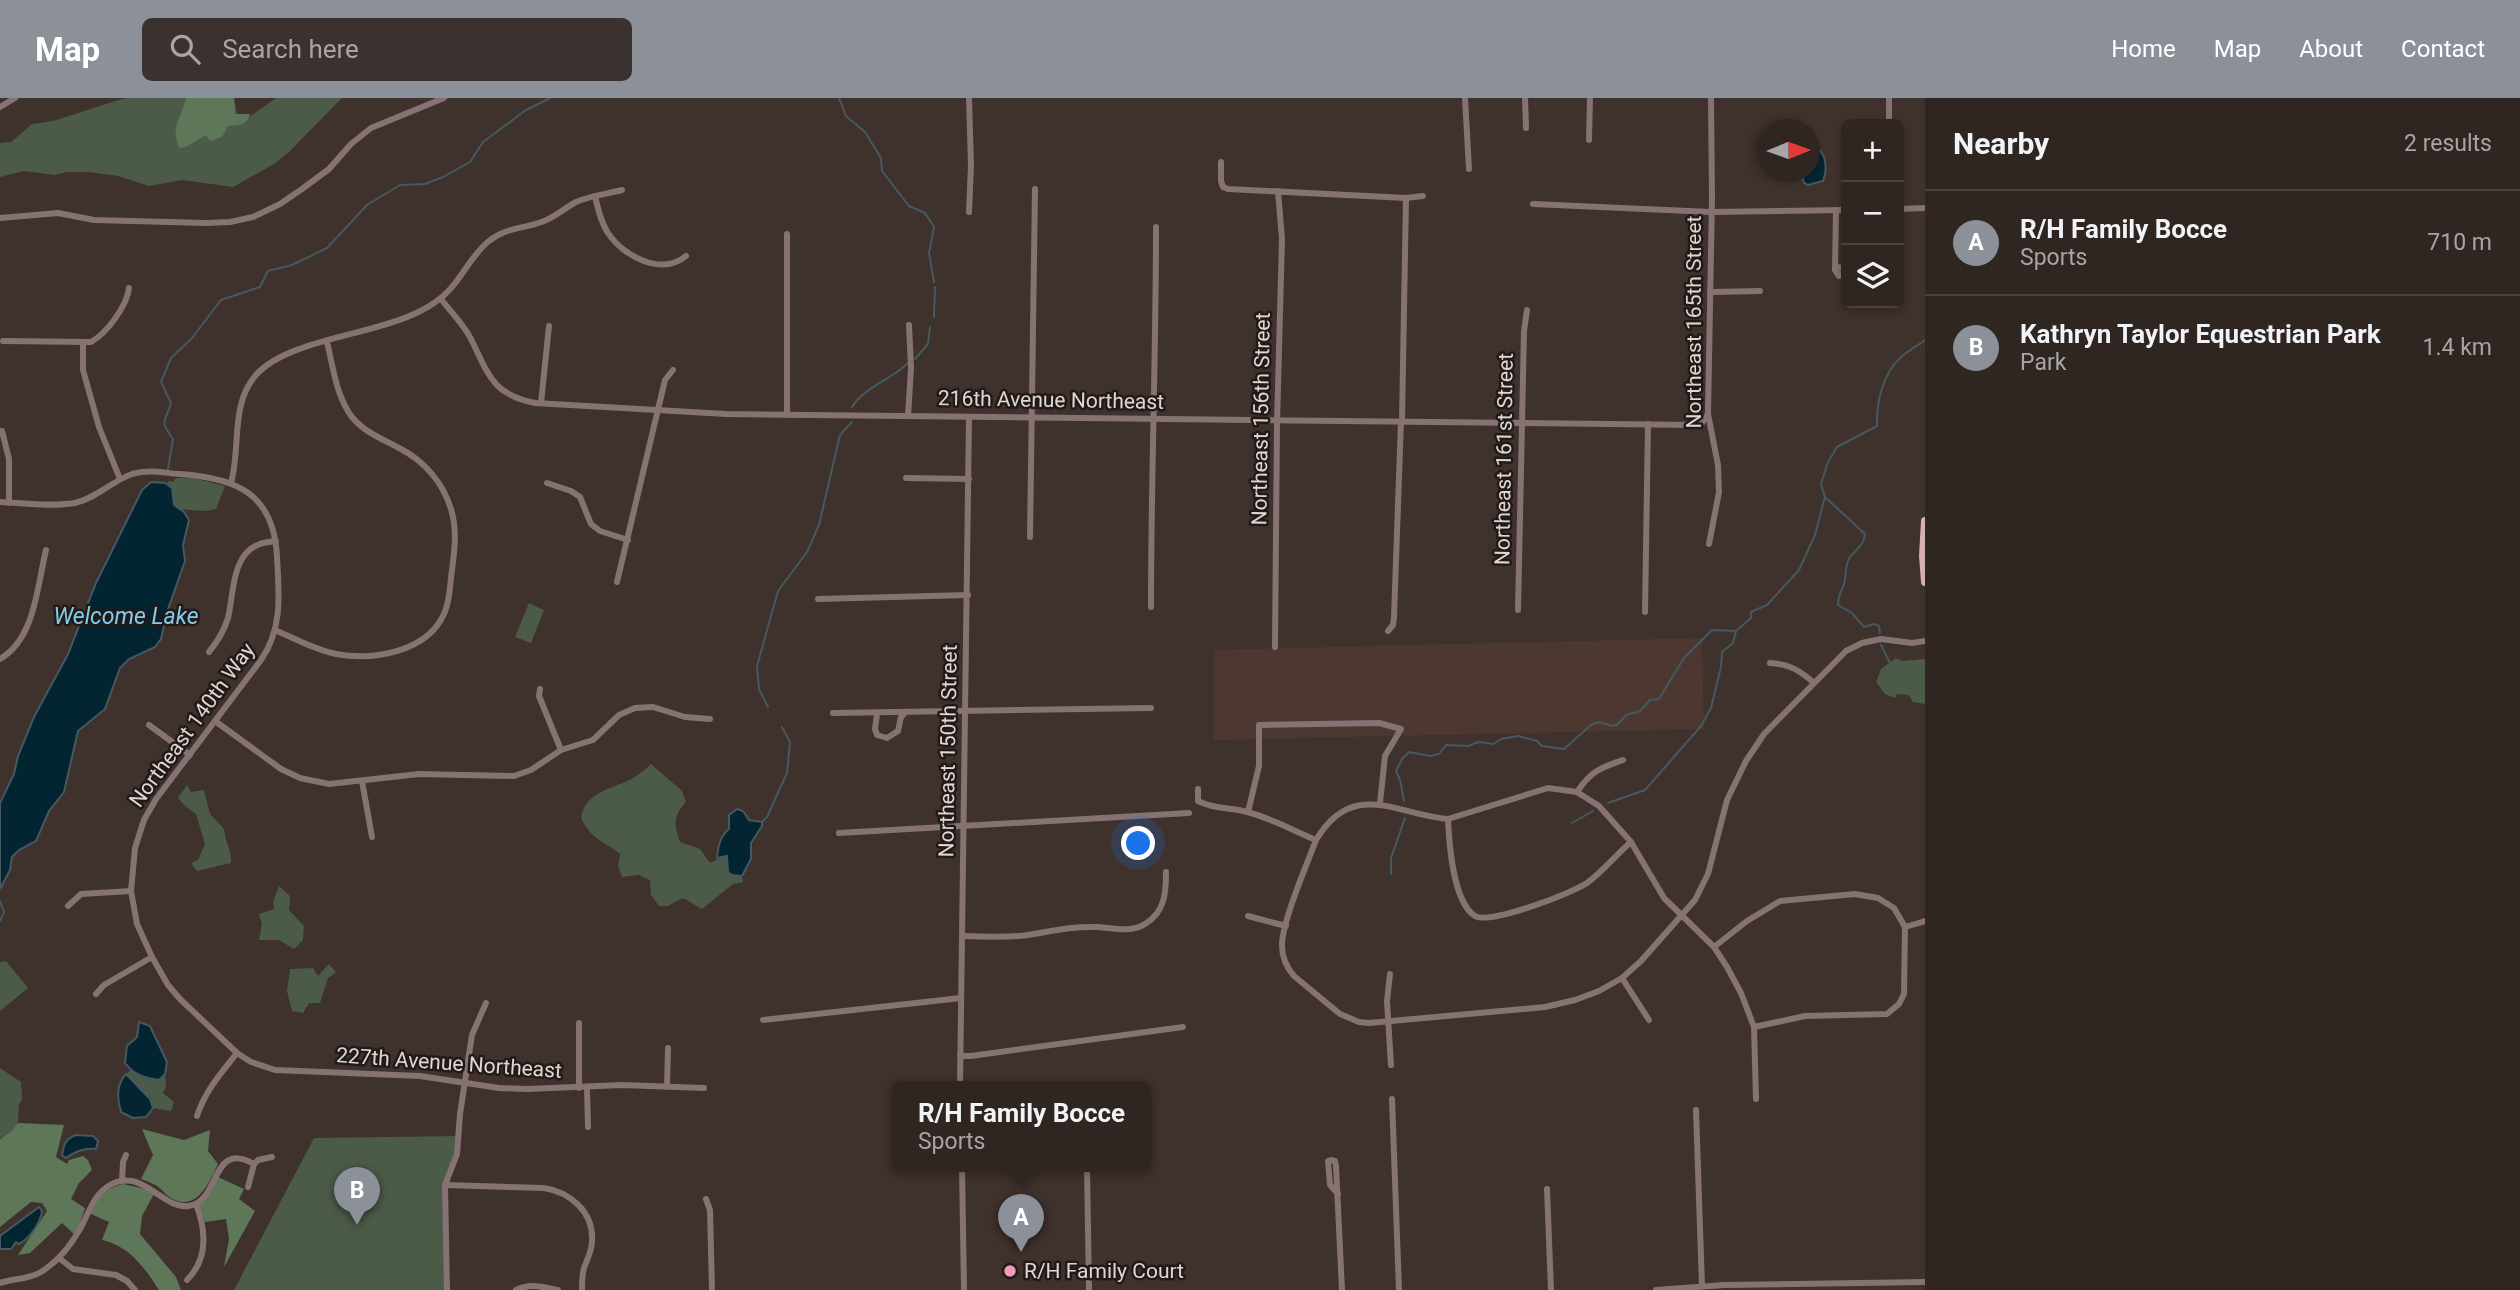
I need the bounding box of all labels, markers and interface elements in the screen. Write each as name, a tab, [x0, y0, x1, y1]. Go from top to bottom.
search box	[142, 18, 632, 81]
text: Map	[35, 30, 100, 69]
icon: search	[166, 30, 204, 68]
text: Search here	[222, 34, 359, 64]
text: Home	[2111, 35, 2176, 63]
text: Map	[2214, 35, 2261, 63]
text: About	[2299, 35, 2363, 63]
text: Contact	[2401, 35, 2485, 63]
north arrow	[1757, 119, 1820, 182]
map controls	[1841, 119, 1904, 308]
button: +	[1841, 119, 1904, 182]
text: Nearby	[1953, 126, 2049, 161]
text: 2 results	[2404, 130, 2492, 157]
button: −	[1841, 182, 1904, 245]
text: R/H Family Bocce	[2020, 214, 2227, 244]
street label: Northeast 165th Street	[1682, 215, 1706, 428]
text: A	[1968, 229, 1984, 256]
text: 710 m	[2427, 229, 2492, 256]
text: Sports	[2020, 244, 2087, 271]
button: layers	[1841, 245, 1904, 308]
street label: Northeast 156th Street	[1247, 312, 1275, 526]
text: Kathryn Taylor Equestrian Park	[2020, 319, 2381, 349]
text: B	[1969, 334, 1983, 361]
text: 1.4 km	[2423, 334, 2492, 361]
text: Park	[2020, 349, 2066, 376]
street label: Northeast 161st Street	[1490, 353, 1518, 565]
street label: 216th Avenue Northeast	[938, 386, 1164, 414]
water label: Welcome Lake	[53, 603, 199, 630]
street label: Northeast 140th Way	[124, 638, 260, 812]
street label: Northeast 150th Street	[934, 644, 962, 858]
your location	[1121, 826, 1155, 860]
street label: 227th Avenue Northeast	[335, 1043, 563, 1083]
popup	[892, 1081, 1151, 1172]
text: R/H Family Bocce	[918, 1098, 1125, 1128]
text: Sports	[918, 1128, 985, 1155]
pin: B	[334, 1167, 380, 1225]
pin: A	[998, 1194, 1044, 1252]
place label: R/H Family Court	[1024, 1259, 1184, 1283]
marker: R/H Family Court	[1002, 1263, 1018, 1279]

